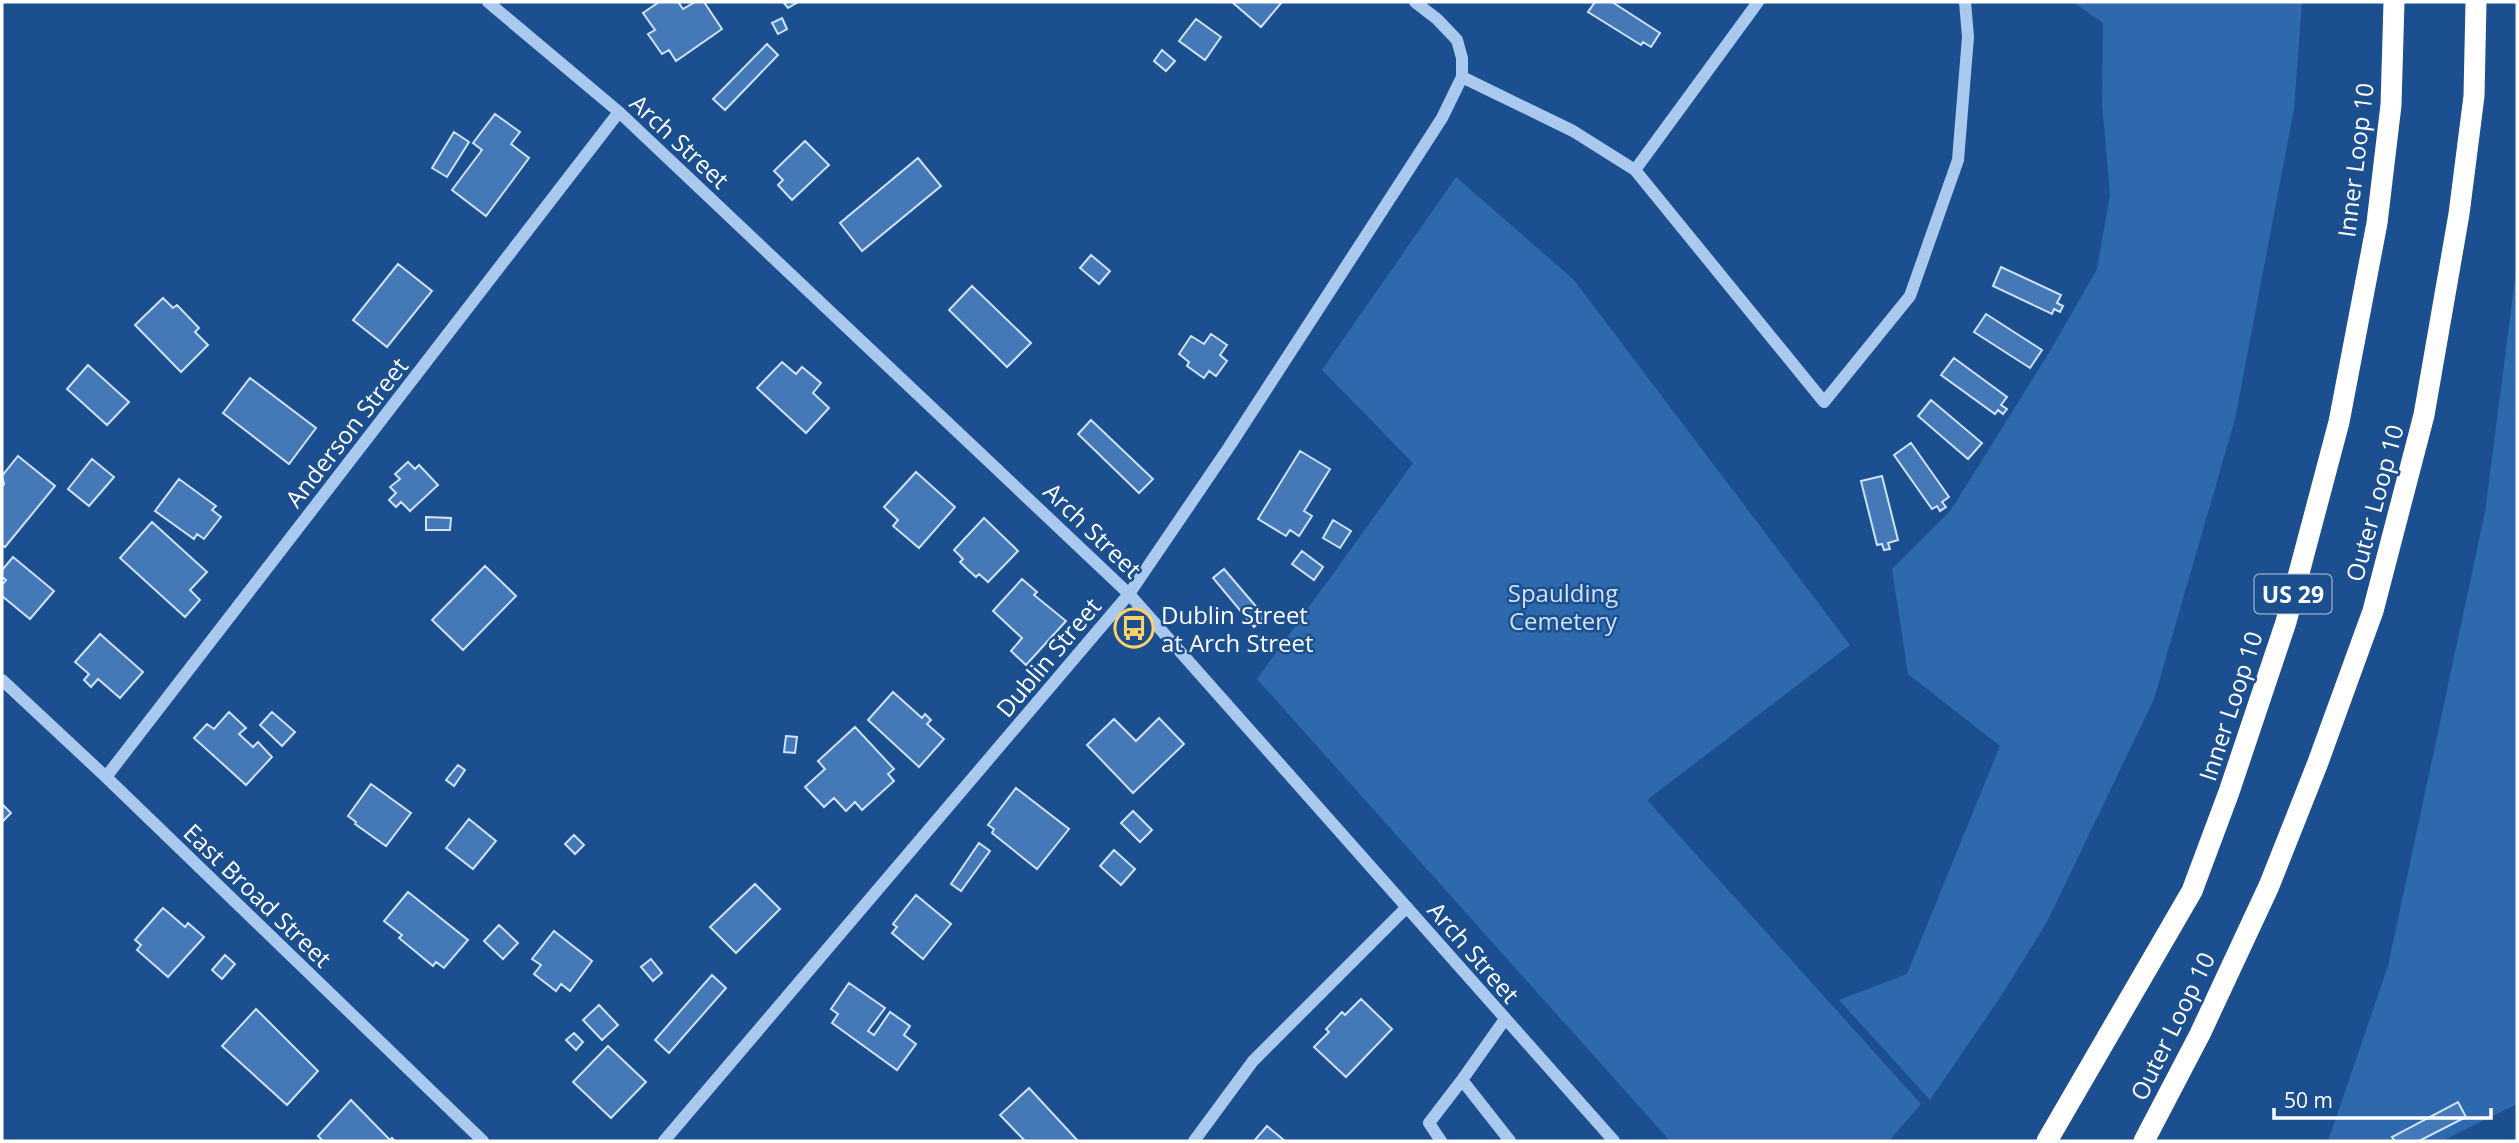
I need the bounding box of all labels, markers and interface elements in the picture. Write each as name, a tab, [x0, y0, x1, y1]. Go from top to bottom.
street label: Inner Loop 10	[2329, 81, 2381, 239]
street label: Arch Street	[623, 86, 737, 196]
street label: Anderson Street	[277, 350, 415, 514]
street label: Outer Loop 10	[2337, 421, 2411, 585]
street label: Arch Street	[1037, 475, 1149, 585]
road number: US 29	[2254, 574, 2332, 614]
park label: Spaulding Cemetery	[1508, 576, 1618, 637]
street label: Dublin Street	[988, 590, 1108, 724]
place label: Dublin Street at Arch Street	[1161, 598, 1314, 659]
bus stop icon: Dublin Street at Arch Street	[1113, 607, 1155, 649]
street label: Inner Loop 10	[2190, 627, 2270, 785]
street label: East Broad Street	[177, 816, 339, 974]
street label: Arch Street	[1421, 894, 1527, 1010]
street label: Outer Loop 10	[2122, 946, 2222, 1106]
scale bar	[2274, 1076, 2491, 1120]
text: 50 m	[2284, 1086, 2333, 1114]

